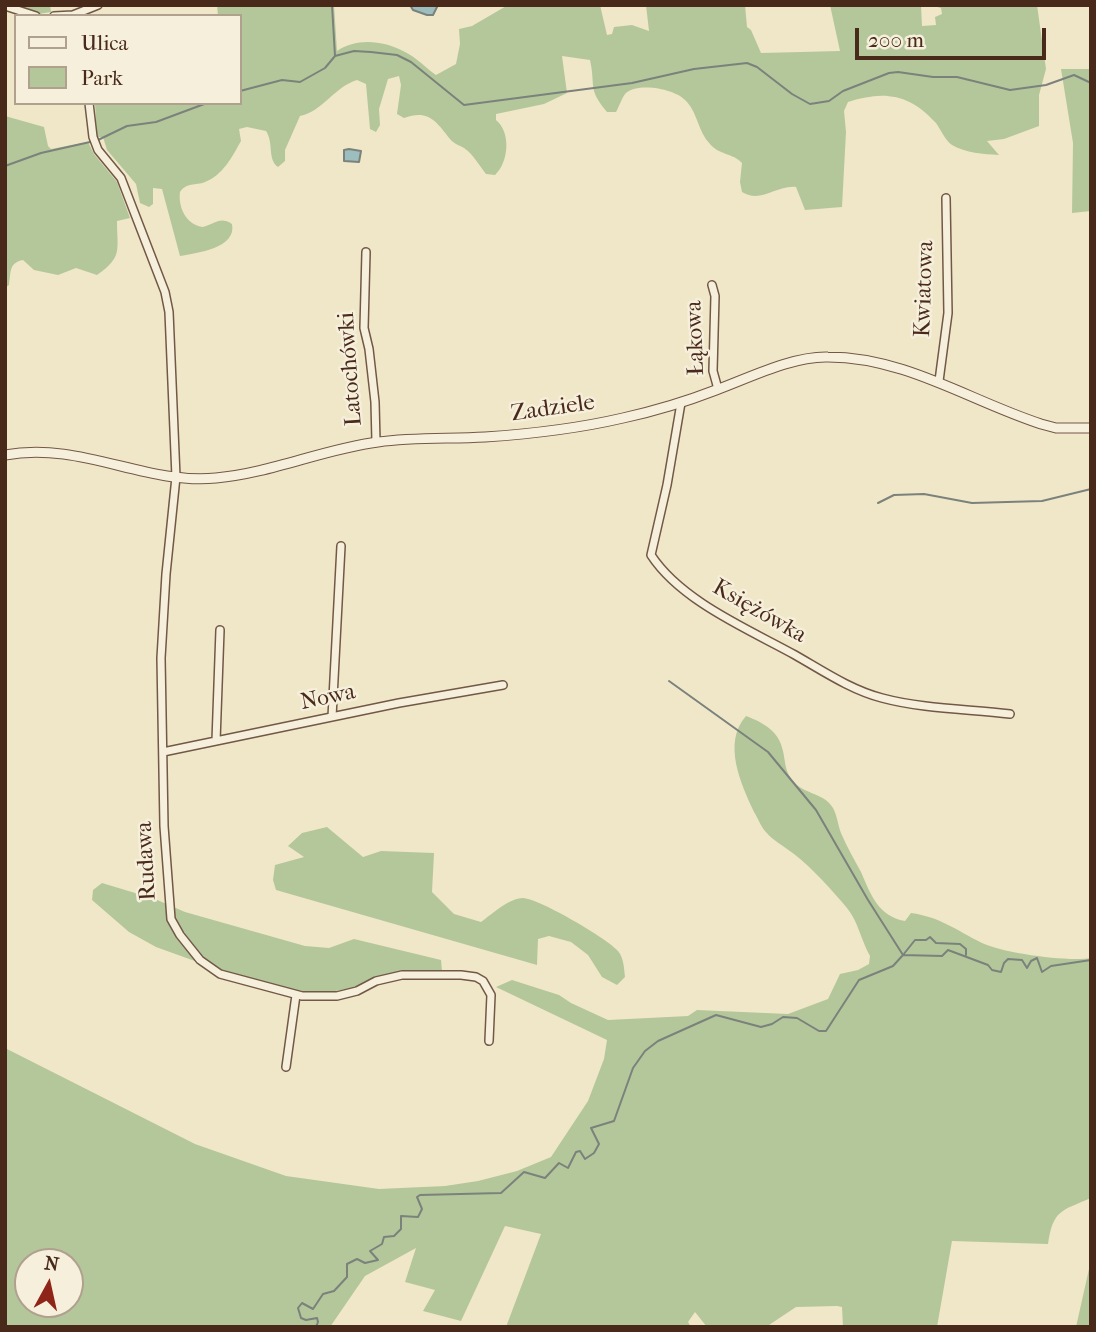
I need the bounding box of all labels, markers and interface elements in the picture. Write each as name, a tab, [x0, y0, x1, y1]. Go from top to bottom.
legend	[14, 14, 242, 105]
scale bar	[858, 14, 1049, 58]
text: 200 m	[868, 28, 924, 52]
text: Ulica	[81, 31, 128, 55]
text: Park	[81, 66, 123, 90]
street label: Kwiatowa	[910, 240, 940, 338]
street label: Łąkowa	[681, 300, 711, 376]
street label: Latochówki	[333, 311, 369, 427]
street label: Zadziele	[509, 389, 597, 429]
street label: Księżówka	[707, 574, 811, 650]
street label: Nowa	[298, 679, 358, 717]
street label: Rudawa	[131, 821, 163, 901]
north arrow	[14, 1248, 84, 1318]
text: N	[43, 1252, 60, 1276]

